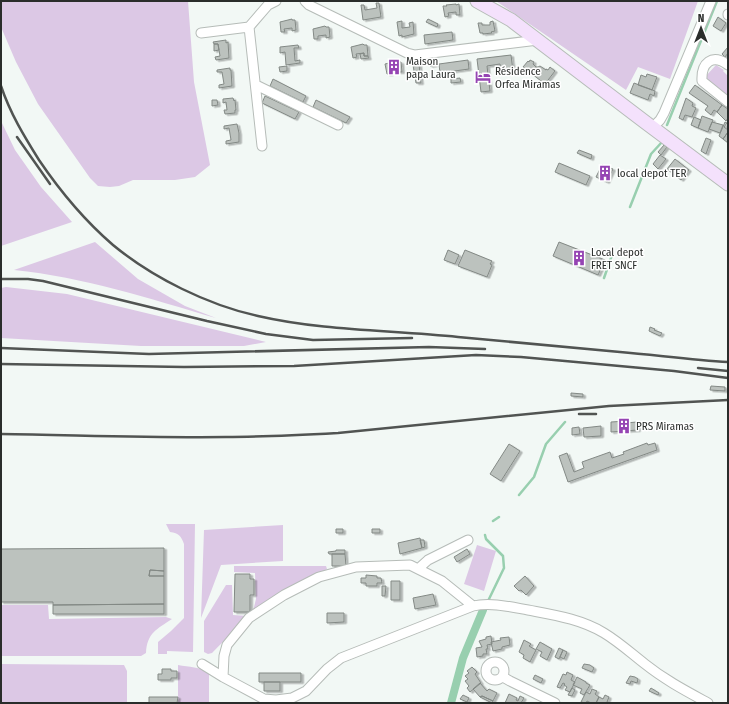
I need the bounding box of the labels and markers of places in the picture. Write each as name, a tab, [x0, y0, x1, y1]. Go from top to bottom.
place label: Maison papa Laura	[406, 55, 456, 81]
building icon: Maison papa Laura	[385, 58, 403, 76]
place label: Résidence Orfea Miramas	[495, 65, 561, 91]
hotel icon: Résidence Orfea Miramas	[474, 68, 492, 86]
building icon: local depot TER	[596, 164, 614, 182]
place label: local depot TER	[617, 167, 686, 180]
place label: Local depot FRET SNCF	[591, 246, 644, 272]
building icon: Local depot FRET SNCF	[570, 249, 588, 267]
building icon: PRS Miramas	[615, 417, 633, 435]
place label: PRS Miramas	[636, 420, 694, 433]

